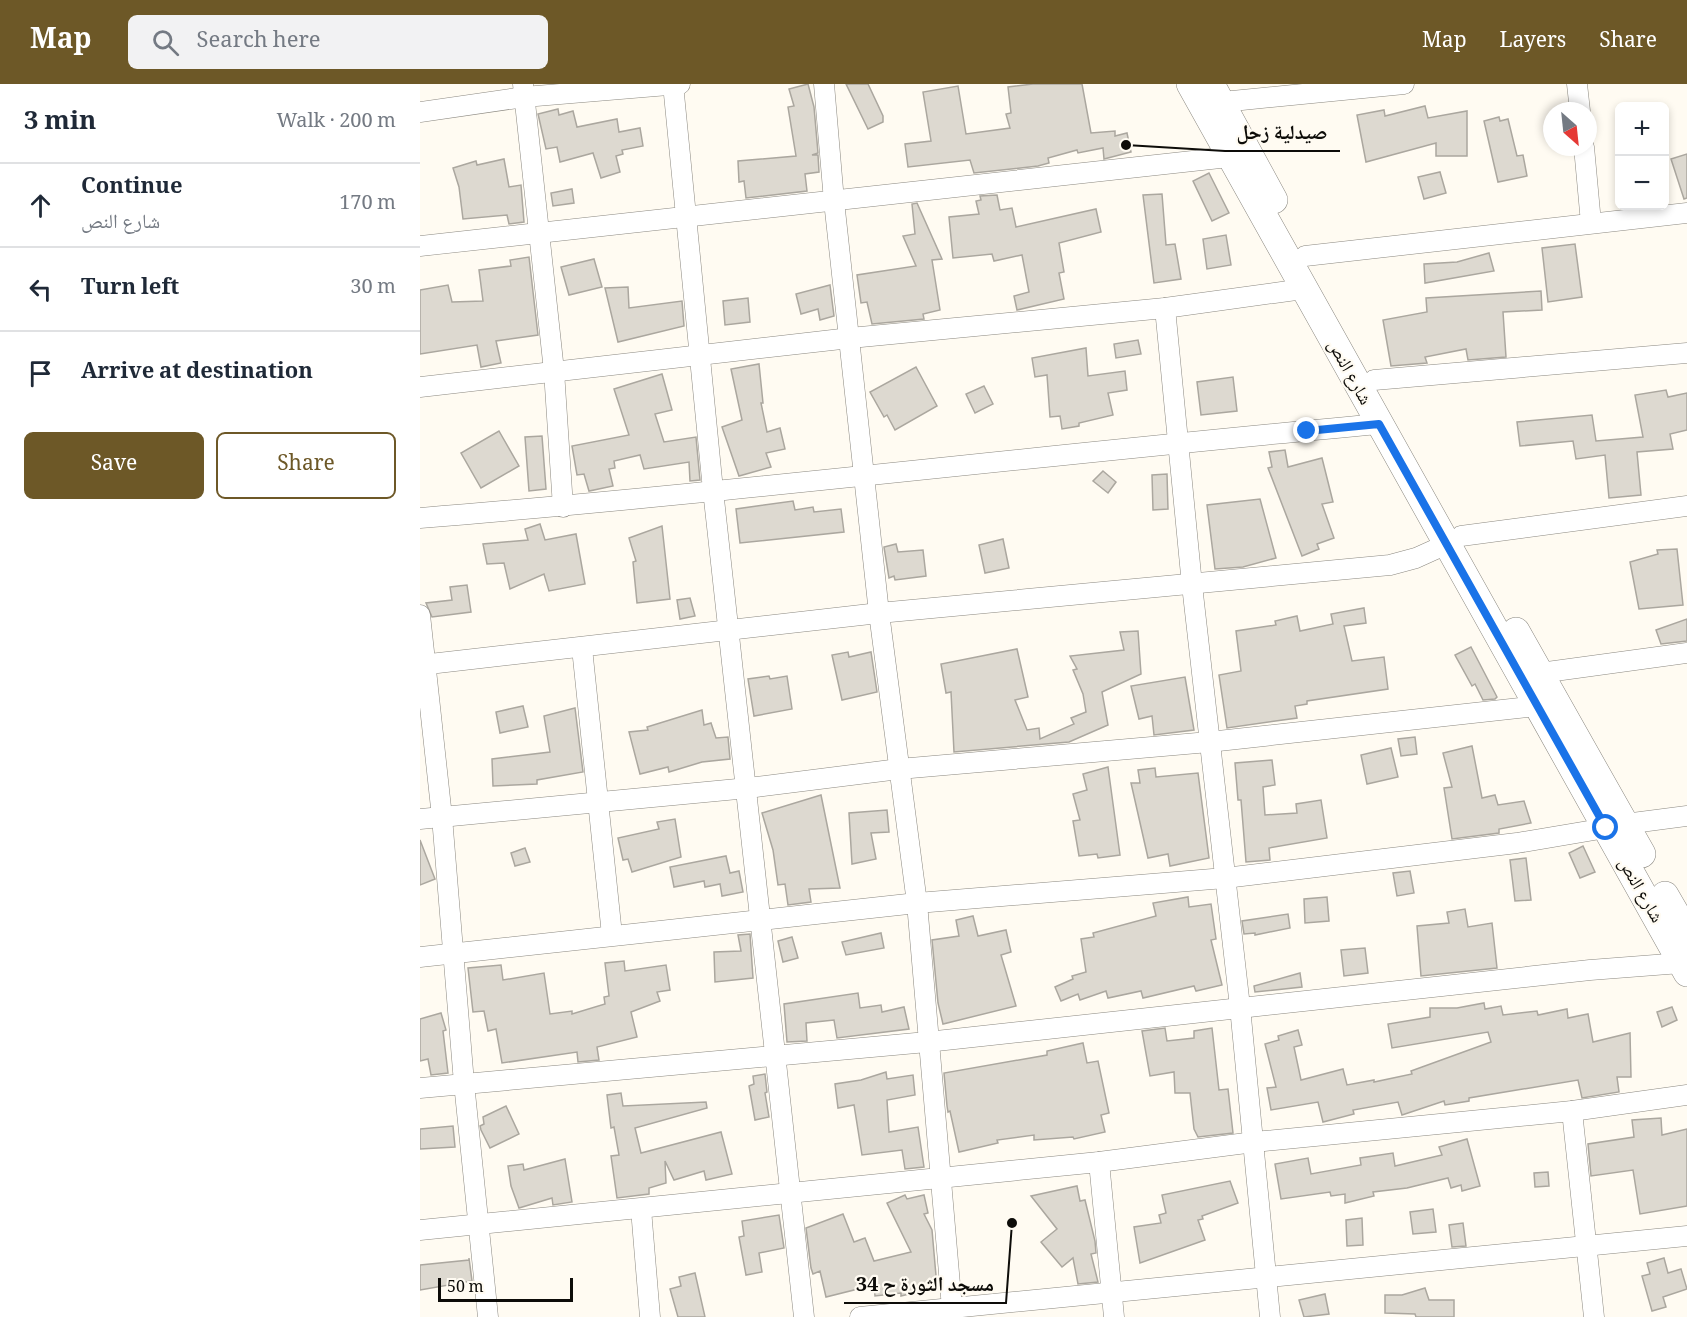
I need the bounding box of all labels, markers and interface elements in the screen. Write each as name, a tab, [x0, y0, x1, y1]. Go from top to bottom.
search box	[128, 15, 548, 69]
text: Map	[30, 18, 92, 66]
text: Search here	[197, 23, 321, 61]
text: Map	[1422, 25, 1467, 60]
text: Layers	[1500, 25, 1566, 60]
text: Share	[1599, 25, 1657, 60]
icon: search	[149, 26, 182, 59]
text: 3 min	[24, 101, 96, 145]
north arrow	[1543, 102, 1597, 156]
map controls	[1615, 102, 1669, 210]
button: +	[1615, 102, 1669, 156]
text: Walk · 200 m	[277, 106, 396, 140]
callout: صيدلية زحل	[1225, 113, 1340, 151]
text: صيدلية زحل	[1237, 118, 1327, 152]
button: −	[1615, 156, 1669, 210]
text: Continue	[81, 169, 183, 207]
text: 170 m	[339, 188, 396, 222]
icon: ahead	[24, 189, 57, 222]
text: شارع النص	[81, 207, 160, 241]
text: Turn left	[81, 270, 179, 308]
text: 30 m	[350, 272, 396, 306]
icon: left	[24, 273, 57, 306]
street label: شارع النص	[1318, 334, 1379, 411]
text: Arrive at destination	[81, 354, 313, 392]
icon: arrive	[24, 357, 57, 390]
route end	[1293, 417, 1319, 443]
button: Save	[24, 432, 204, 499]
button: Share	[216, 432, 396, 499]
route start	[1592, 814, 1618, 840]
street label: شارع النص	[1608, 853, 1670, 929]
callout: مسجد الثورة ح 34	[844, 1265, 1006, 1303]
text: مسجد الثورة ح 34	[856, 1270, 994, 1304]
scale bar	[438, 1275, 573, 1302]
text: 50 m	[447, 1275, 484, 1302]

